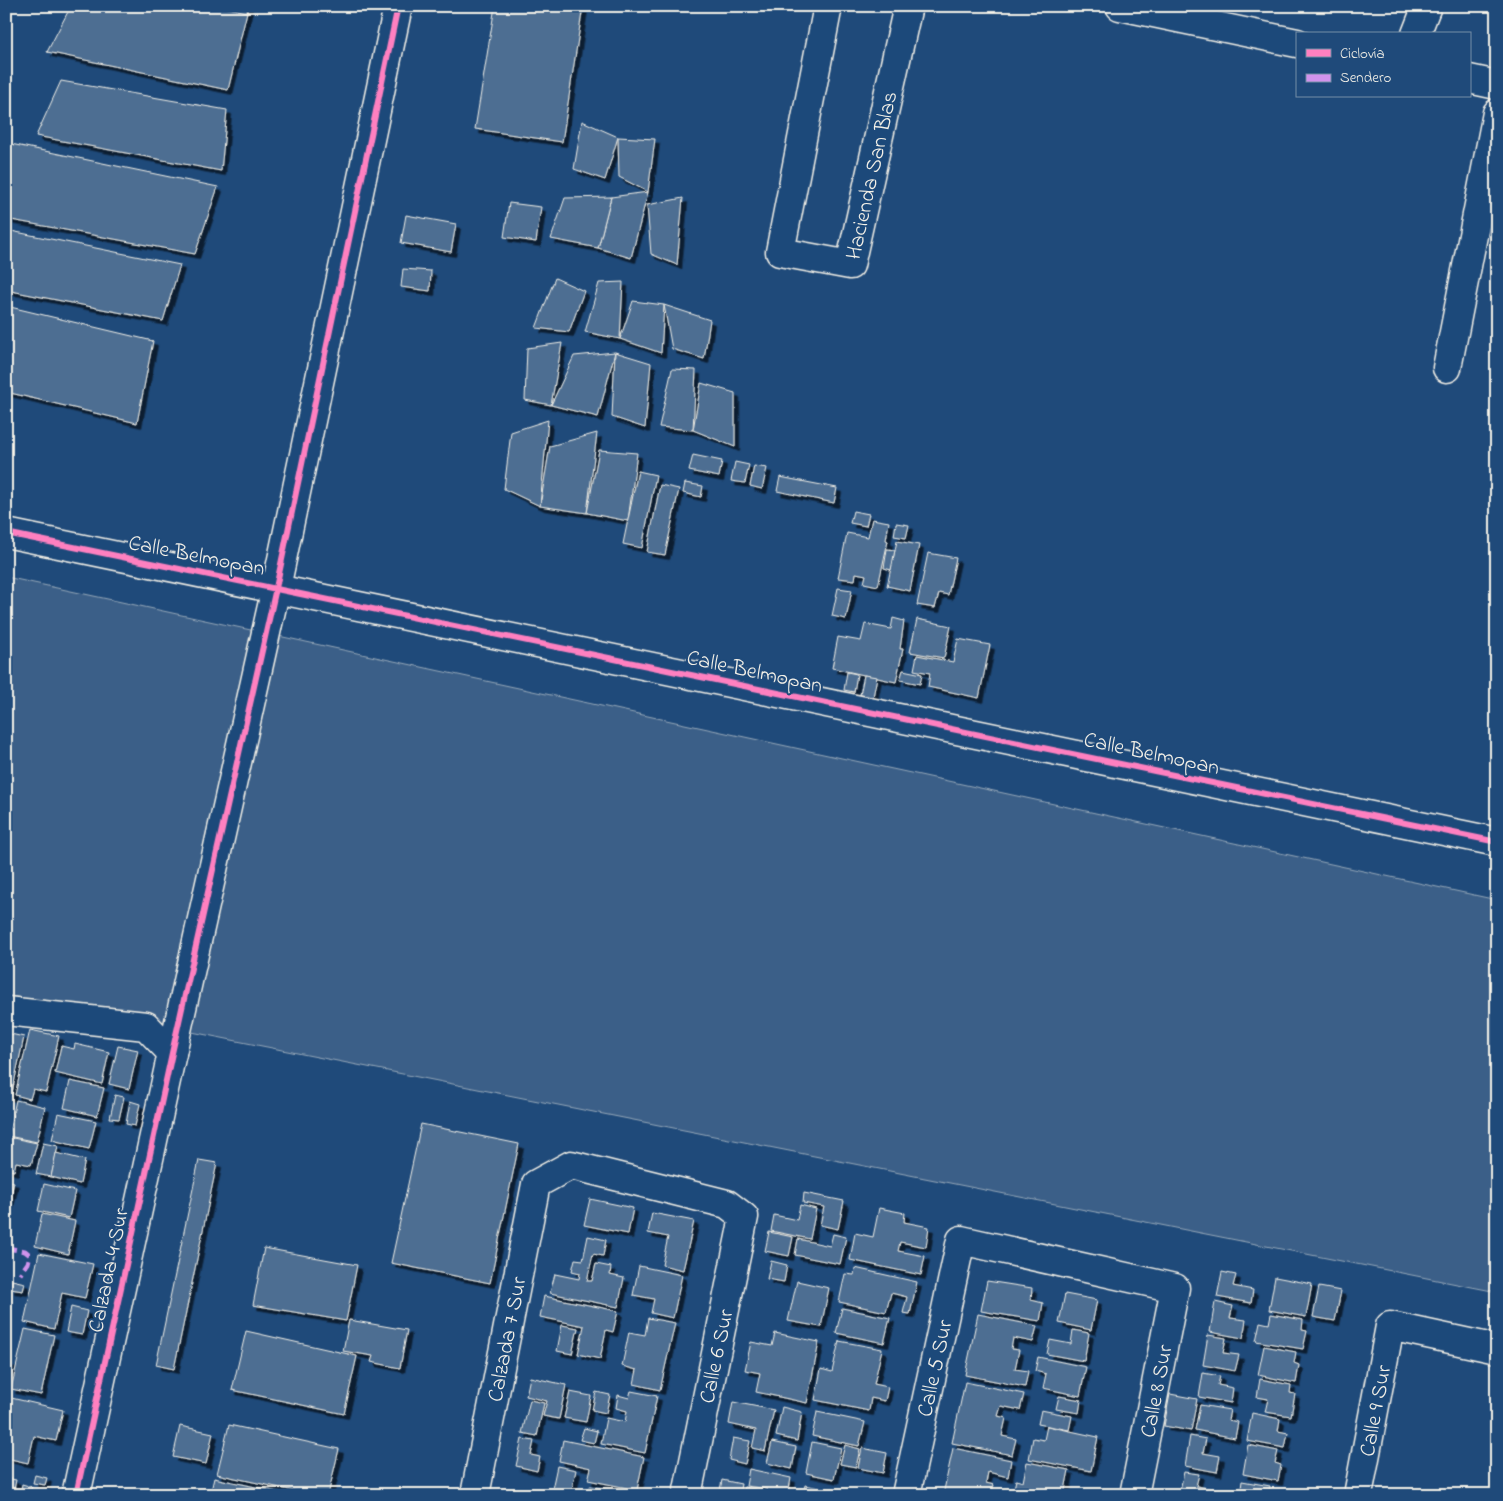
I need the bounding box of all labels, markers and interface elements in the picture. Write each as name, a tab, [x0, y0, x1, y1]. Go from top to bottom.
legend	[1296, 32, 1470, 98]
text: Ciclovía	[1340, 43, 1385, 65]
text: Sendero	[1340, 67, 1392, 89]
street label: Hacienda San Blas	[839, 88, 907, 263]
street label: Calle Belmopan	[126, 528, 267, 586]
street label: Calle Belmopan	[683, 643, 825, 703]
street label: Calle Belmopan	[1080, 725, 1222, 785]
street label: Calzada 4 Sur	[81, 1205, 139, 1336]
street label: Calzada 7 Sur	[481, 1274, 536, 1405]
street label: Calle 6 Sur	[692, 1306, 744, 1407]
street label: Calle 5 Sur	[910, 1317, 962, 1420]
street label: Calle 8 Sur	[1133, 1342, 1183, 1441]
street label: Calle 9 Sur	[1353, 1363, 1401, 1459]

